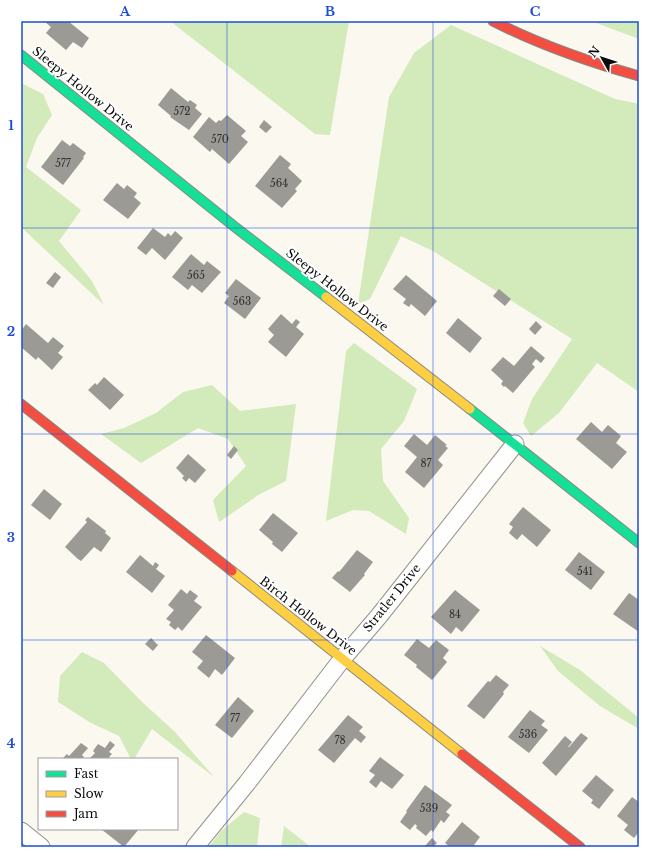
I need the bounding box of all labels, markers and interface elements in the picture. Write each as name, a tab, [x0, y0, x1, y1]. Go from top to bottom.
text: A	[119, 3, 131, 20]
text: B	[325, 3, 335, 20]
text: C	[530, 3, 541, 20]
north arrow	[582, 38, 622, 78]
street label: Sleepy Hollow Drive	[30, 43, 137, 134]
text: N	[586, 43, 603, 60]
house number: 572	[174, 105, 190, 118]
text: 1	[8, 117, 14, 134]
house number: 570	[211, 133, 229, 146]
house number: 577	[55, 157, 72, 170]
house number: 564	[270, 177, 288, 190]
street label: Sleepy Hollow Drive	[283, 245, 392, 334]
house number: 565	[187, 269, 205, 282]
house number: 563	[233, 295, 251, 308]
text: 2	[7, 323, 15, 340]
house number: 87	[420, 457, 433, 470]
text: 3	[7, 529, 15, 546]
street label: Stratler Drive	[360, 561, 424, 635]
house number: 541	[577, 565, 593, 578]
street label: Birch Hollow Drive	[257, 573, 360, 658]
house number: 84	[449, 608, 461, 621]
house number: 77	[230, 712, 241, 725]
house number: 536	[519, 728, 537, 741]
house number: 78	[334, 734, 346, 747]
text: 4	[7, 735, 16, 752]
legend	[38, 758, 178, 830]
text: Fast	[74, 766, 99, 781]
text: Slow	[74, 786, 104, 801]
house number: 539	[420, 802, 438, 815]
text: Jam	[72, 806, 98, 821]

